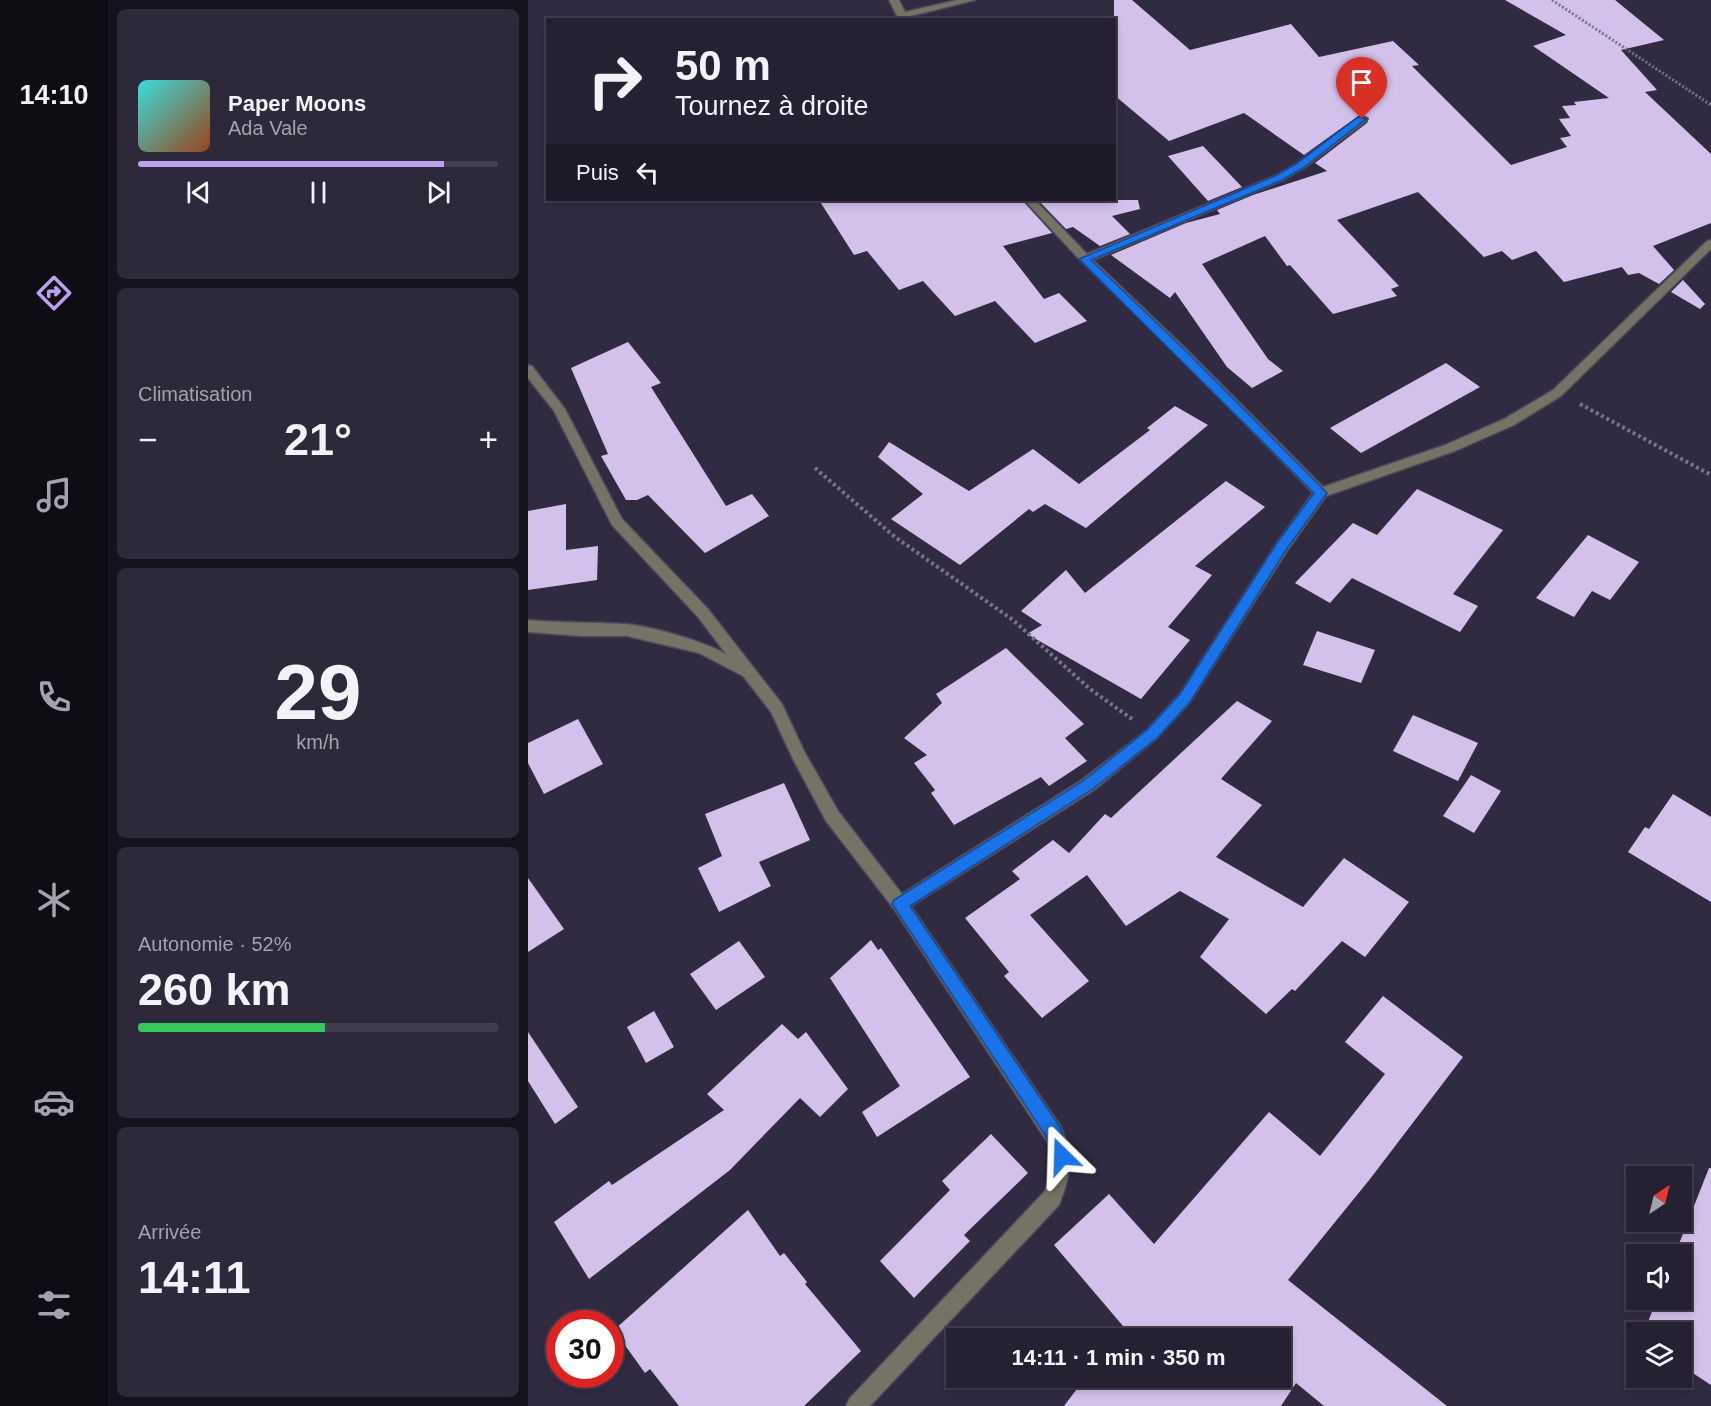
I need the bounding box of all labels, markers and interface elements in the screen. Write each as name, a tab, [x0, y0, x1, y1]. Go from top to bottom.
icon: right	[576, 42, 654, 120]
text: 50 m	[675, 42, 771, 89]
pin	[1336, 57, 1387, 119]
icon: arrive	[1345, 66, 1378, 99]
text: 14:10	[19, 80, 89, 110]
text: Paper Moons	[228, 91, 366, 116]
text: Tournez à droite	[675, 91, 869, 121]
text: Ada Vale	[228, 117, 308, 139]
icon: left	[631, 156, 664, 189]
text: Puis	[576, 160, 619, 185]
icon: previous	[182, 176, 215, 209]
icon: pause	[302, 176, 335, 209]
icon: next	[422, 176, 455, 209]
icon: directions	[33, 272, 75, 314]
text: Climatisation	[138, 383, 252, 405]
text: 21°	[284, 414, 352, 465]
text: −	[138, 421, 157, 458]
text: +	[479, 421, 498, 458]
icon: music	[33, 474, 75, 516]
text: 29	[275, 648, 361, 736]
icon: phone	[33, 676, 75, 718]
text: km/h	[296, 731, 340, 753]
icon: climate	[33, 879, 75, 921]
text: Autonomie · 52%	[138, 933, 291, 955]
text: 260 km	[138, 964, 291, 1015]
icon: car	[33, 1081, 75, 1123]
position arrow	[1030, 1124, 1094, 1188]
north arrow	[1626, 1166, 1692, 1232]
map controls	[1626, 1166, 1692, 1388]
text: Arrivée	[138, 1221, 201, 1243]
button: sound	[1626, 1244, 1692, 1310]
text: 14:11	[138, 1252, 251, 1303]
icon: filters	[33, 1284, 75, 1326]
speed limit sign: 30	[546, 1310, 624, 1388]
button: layers	[1626, 1322, 1692, 1388]
text: 14:11 · 1 min · 350 m	[1012, 1345, 1226, 1370]

